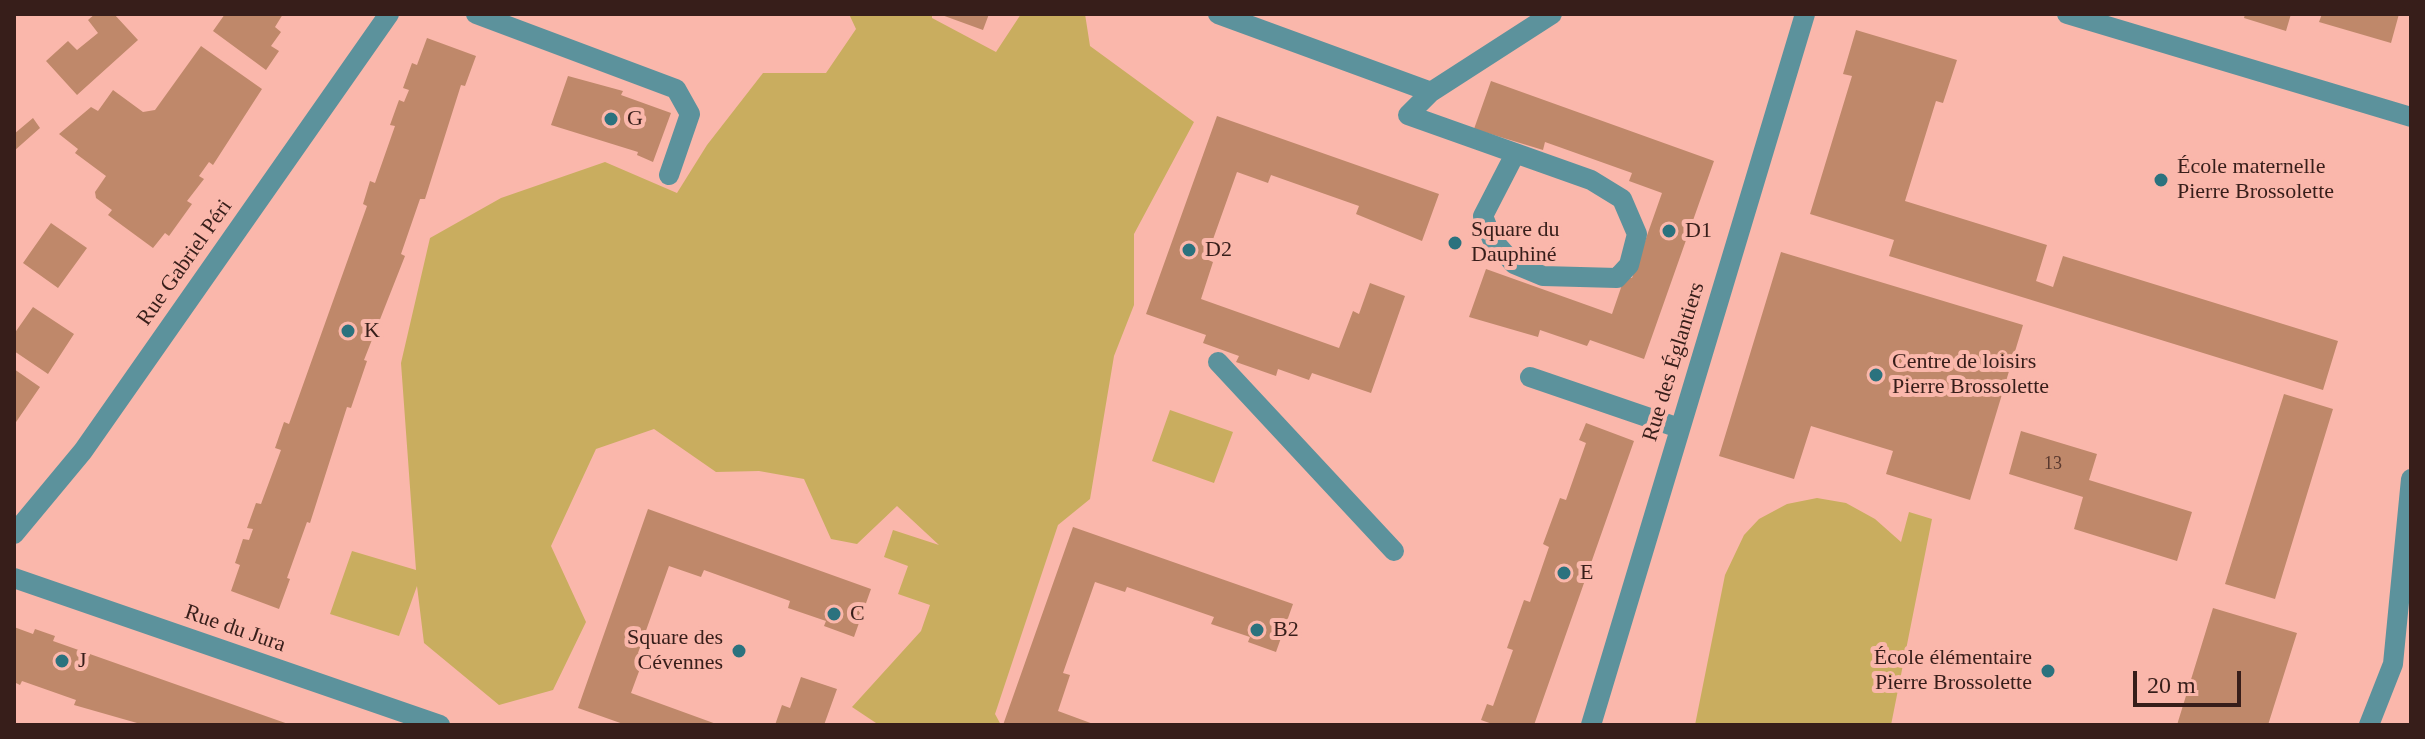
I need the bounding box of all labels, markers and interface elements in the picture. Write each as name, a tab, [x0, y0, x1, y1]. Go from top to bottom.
place label: G	[627, 106, 643, 132]
marker: G	[602, 110, 620, 128]
place label: École maternelle Pierre Brossolette	[2177, 154, 2334, 206]
marker: École maternelle Pierre Brossolette	[2152, 171, 2170, 189]
street label: Rue Gabriel Péri	[132, 195, 238, 331]
place label: Square du Dauphiné	[1471, 217, 1560, 268]
place label: D1	[1685, 218, 1712, 244]
marker: D1	[1660, 222, 1678, 240]
marker: Square du Dauphiné	[1446, 234, 1464, 252]
place label: D2	[1205, 237, 1232, 263]
marker: D2	[1180, 241, 1198, 259]
street label: Rue des Églantiers	[1637, 279, 1711, 445]
place label: K	[364, 318, 380, 344]
marker: K	[339, 322, 357, 340]
place label: Centre de loisirs Pierre Brossolette	[1892, 349, 2049, 400]
marker: Centre de loisirs Pierre Brossolette	[1867, 366, 1885, 384]
house number: 13	[2044, 453, 2062, 475]
place label: E	[1580, 560, 1593, 586]
marker: E	[1555, 564, 1573, 582]
street label: Rue du Jura	[181, 599, 289, 659]
place label: C	[850, 601, 865, 627]
marker: C	[825, 605, 843, 623]
place label: B2	[1273, 617, 1299, 643]
marker: B2	[1248, 621, 1266, 639]
place label: Square des Cévennes	[627, 625, 723, 676]
marker: Square des Cévennes	[730, 642, 748, 660]
place label: École élémentaire Pierre Brossolette	[1874, 645, 2032, 696]
place label: J	[78, 648, 87, 674]
marker: J	[53, 652, 71, 670]
scale bar	[2137, 655, 2245, 705]
marker: École élémentaire Pierre Brossolette	[2039, 662, 2057, 680]
text: 20 m	[2147, 672, 2196, 698]

